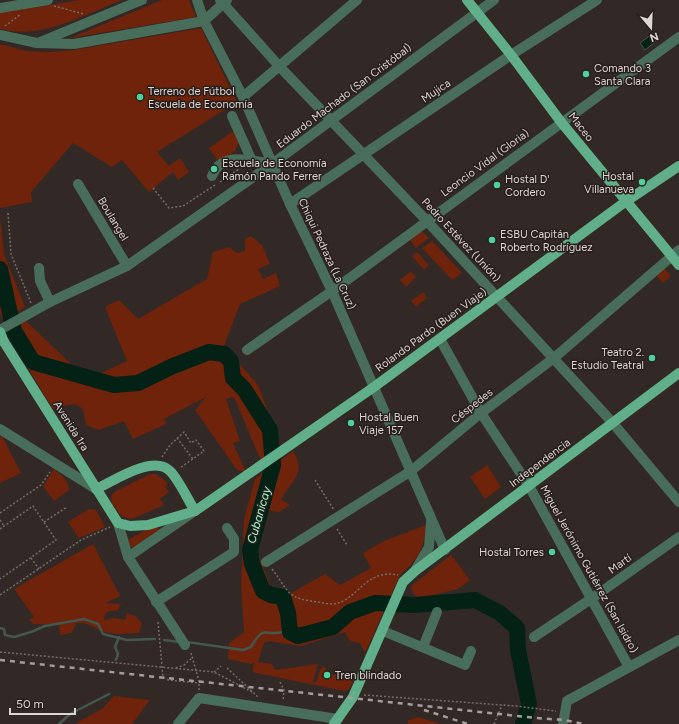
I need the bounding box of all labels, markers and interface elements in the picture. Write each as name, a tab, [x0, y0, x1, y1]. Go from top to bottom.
north arrow	[631, 8, 671, 48]
text: N	[648, 29, 660, 45]
street label: Eduardo Machado (San Cristóbal)	[274, 41, 414, 151]
place label: Comando 3 Santa Clara	[594, 62, 651, 88]
marker: Comando 3 Santa Clara	[581, 69, 591, 79]
street label: Mujica	[419, 77, 453, 105]
place label: Terreno de Fútbol Escuela de Economía	[148, 85, 253, 111]
marker: Terreno de Fútbol Escuela de Economía	[135, 92, 145, 102]
street label: Maceo	[566, 110, 596, 144]
street label: Leoncio Vidal (Gloria)	[438, 127, 532, 199]
place label: Escuela de Economía Ramón Pando Ferrer	[222, 157, 327, 183]
marker: Escuela de Economía Ramón Pando Ferrer	[209, 164, 219, 174]
place label: Hostal Villanueva	[584, 170, 634, 196]
place label: Hostal D' Cordero	[505, 173, 549, 199]
marker: Hostal Villanueva	[637, 177, 647, 187]
marker: Hostal D' Cordero	[492, 180, 502, 190]
street label: Boulangel	[95, 195, 131, 243]
street label: Pedro Estévez (Unión)	[419, 195, 503, 285]
street label: Chiqui Pedraza (La Cruz)	[296, 196, 359, 312]
place label: ESBU Capitán Roberto Rodríguez	[500, 228, 593, 254]
marker: ESBU Capitán Roberto Rodríguez	[487, 235, 497, 245]
street label: Rolando Pardo (Buen Viaje)	[373, 285, 489, 375]
place label: Teatro 2. Estudio Teatral	[571, 346, 644, 372]
marker: Teatro 2. Estudio Teatral	[647, 353, 657, 363]
street label: Céspedes	[449, 386, 495, 426]
street label: Avenida 1ra	[51, 399, 91, 453]
place label: Hostal Buen Viaje 157	[359, 411, 419, 437]
marker: Hostal Buen Viaje 157	[346, 418, 356, 428]
street label: Independencia	[507, 436, 573, 490]
street label: Miguel Jerónimo Gutiérrez (San Isidro)	[537, 483, 641, 655]
water label: Cubanicay	[244, 484, 274, 545]
place label: Hostal Torres	[479, 546, 544, 559]
marker: Hostal Torres	[547, 547, 557, 557]
street label: Martí	[606, 551, 634, 577]
place label: Tren blindado	[335, 669, 402, 682]
marker: Tren blindado	[322, 670, 332, 680]
scale bar	[10, 690, 75, 716]
text: 50 m	[16, 697, 44, 711]

